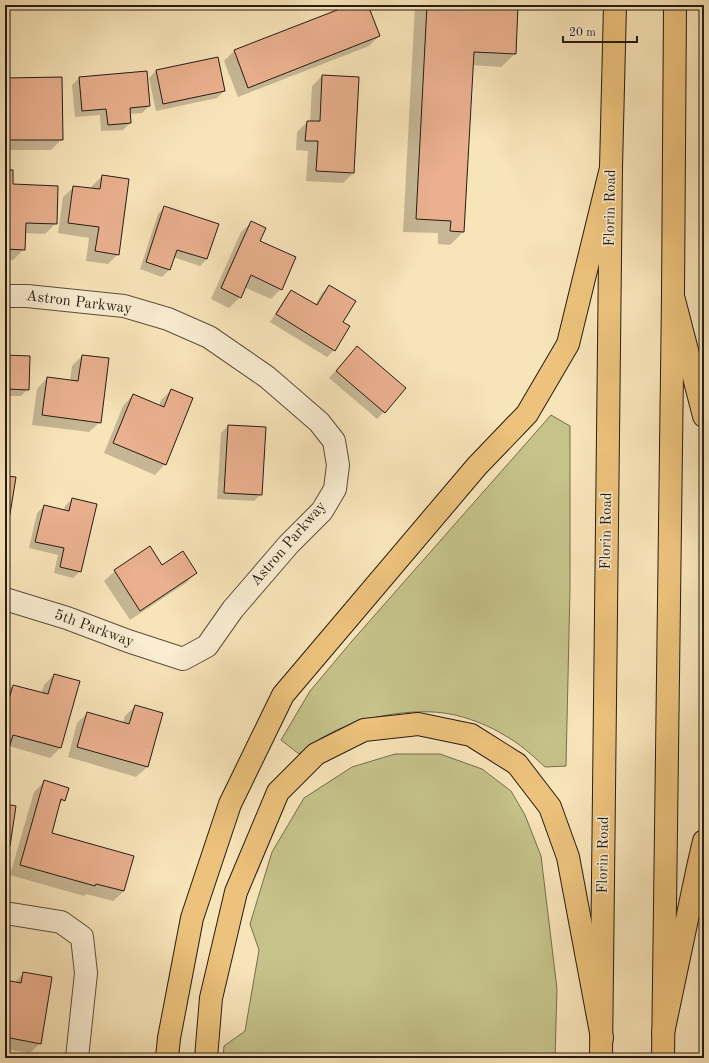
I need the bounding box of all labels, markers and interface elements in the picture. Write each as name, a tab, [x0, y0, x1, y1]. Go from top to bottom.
scale bar	[563, 18, 637, 44]
text: 20 m	[569, 27, 596, 39]
street label: Florin Road	[603, 169, 619, 247]
street label: Astron Parkway	[25, 289, 133, 317]
street label: Florin Road	[599, 492, 615, 570]
street label: Astron Parkway	[248, 499, 330, 589]
street label: 5th Parkway	[52, 608, 136, 650]
street label: Florin Road	[596, 816, 612, 894]

